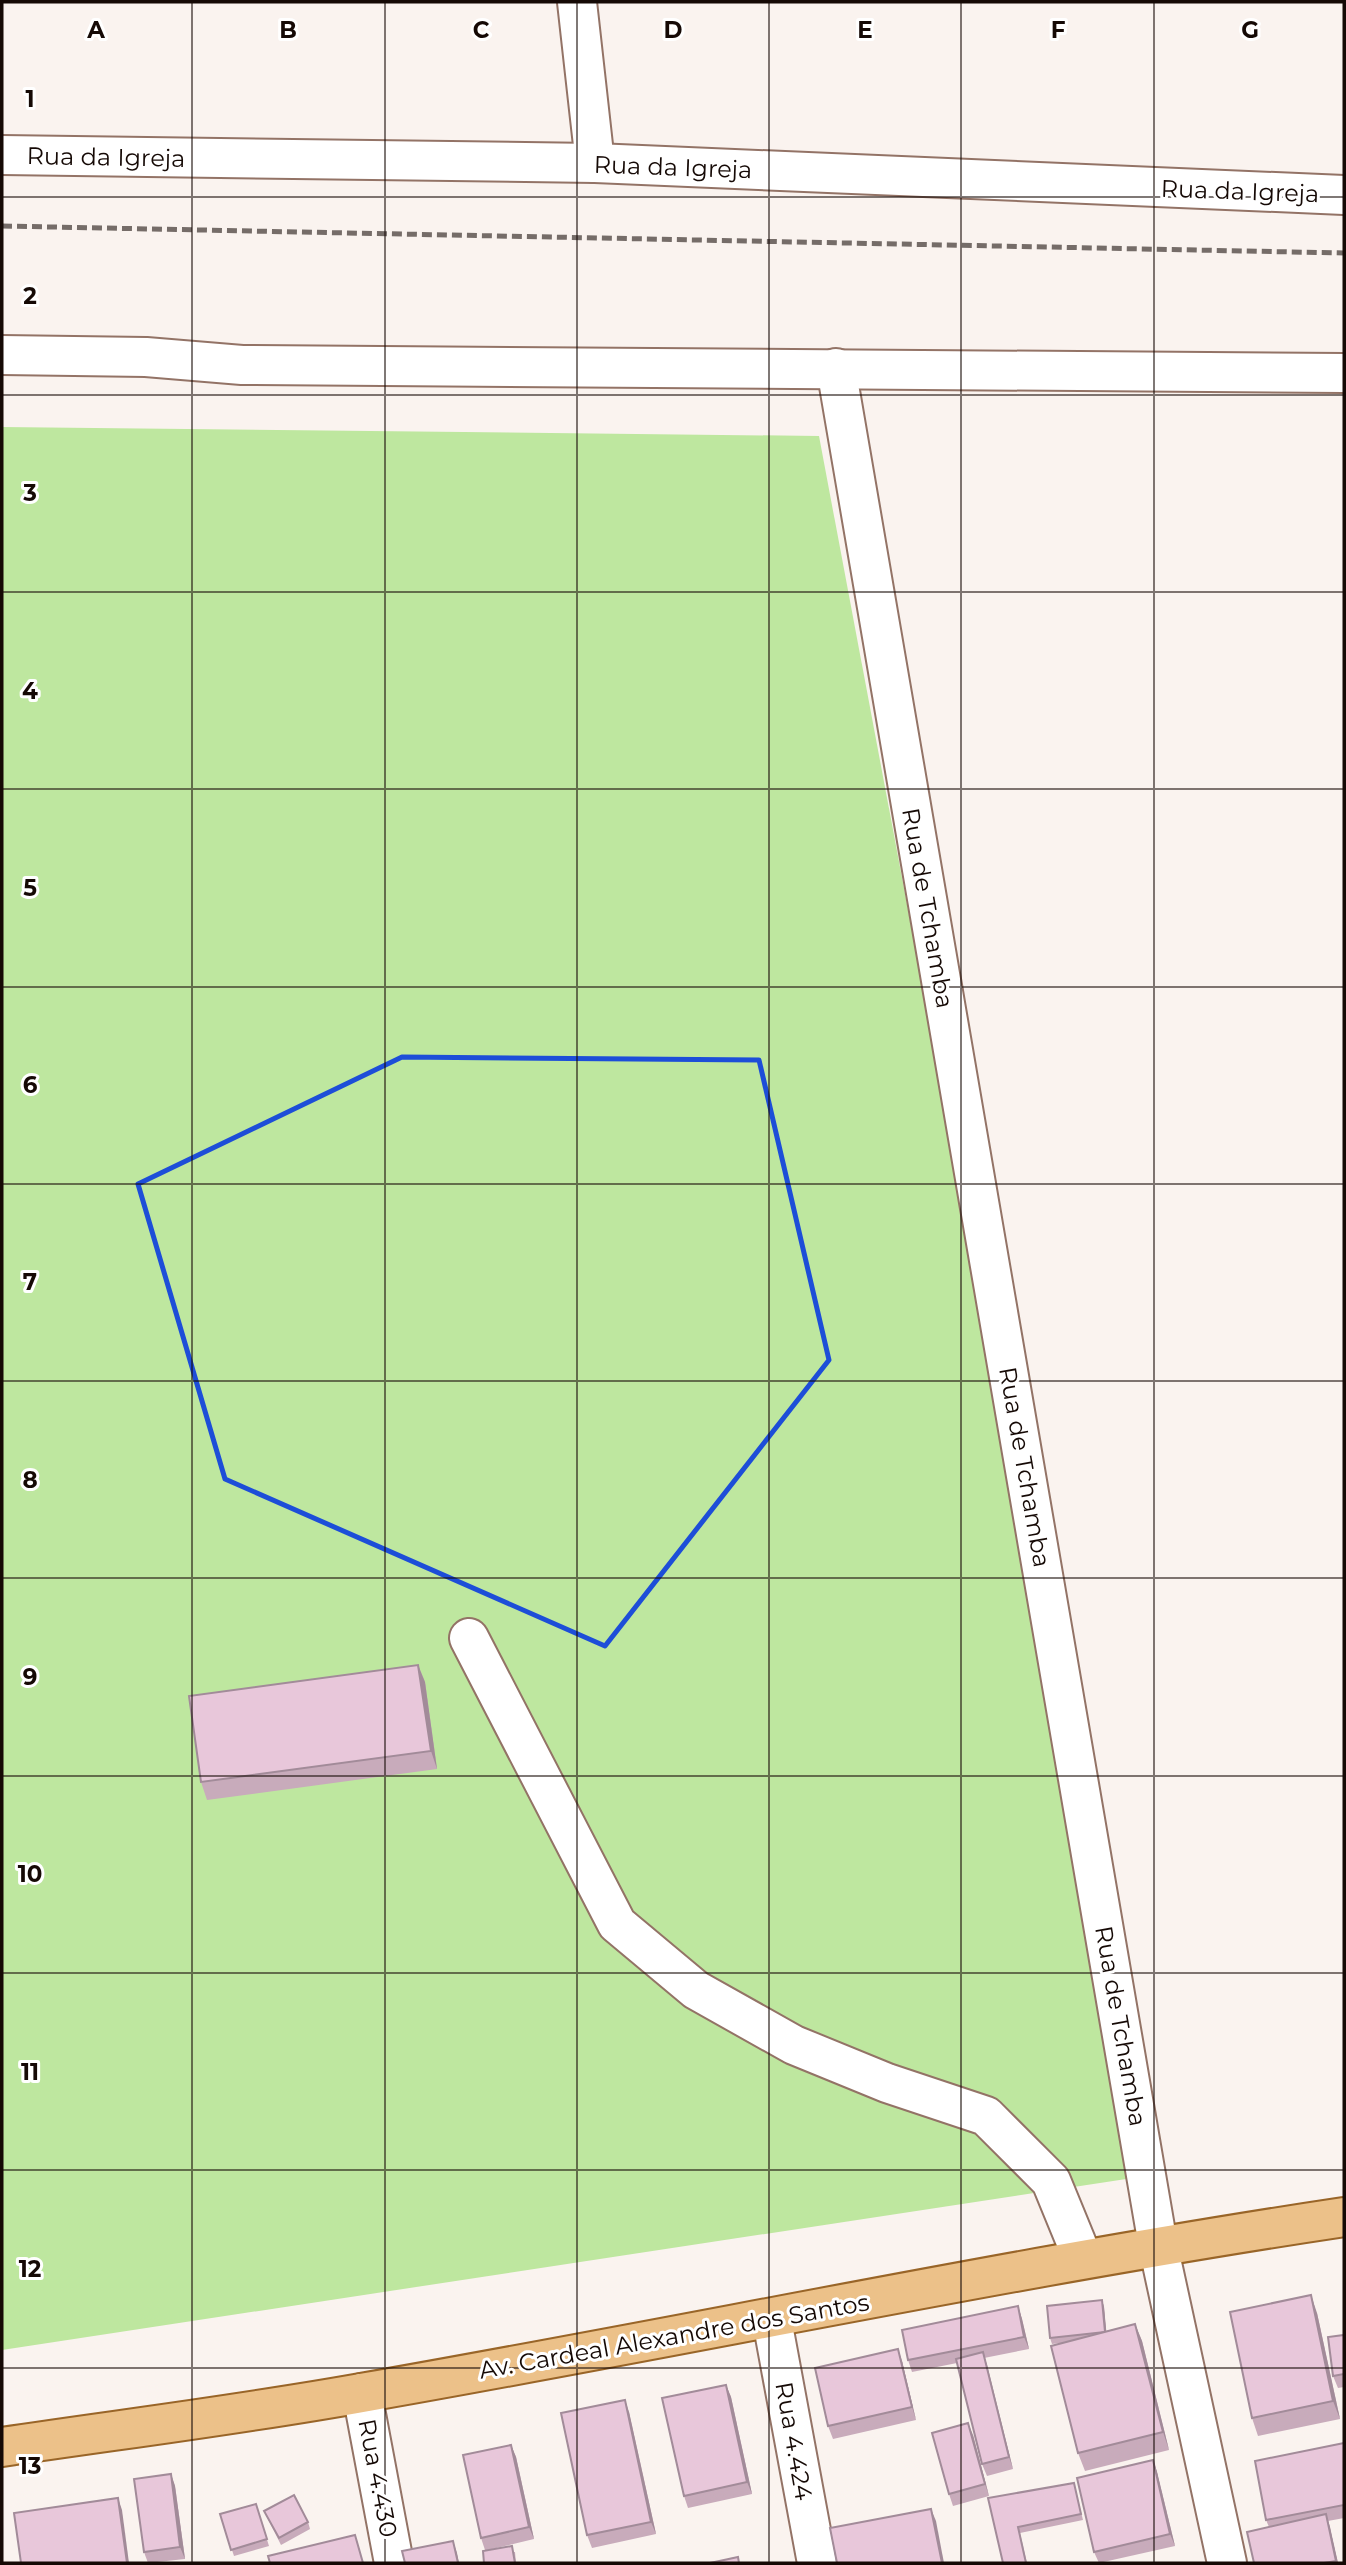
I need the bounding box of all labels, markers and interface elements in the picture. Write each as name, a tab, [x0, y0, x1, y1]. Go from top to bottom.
text: A	[86, 16, 105, 44]
text: B	[279, 16, 297, 44]
text: C	[473, 16, 490, 44]
text: D	[664, 16, 683, 44]
text: E	[857, 16, 873, 44]
text: F	[1051, 16, 1066, 44]
text: G	[1241, 16, 1259, 44]
text: 1	[25, 85, 35, 113]
street label: Rua da Igreja	[26, 141, 186, 173]
street label: Rua da Igreja	[593, 150, 753, 184]
street label: Rua da Igreja	[1160, 174, 1320, 208]
text: 2	[23, 282, 37, 310]
text: 3	[22, 479, 37, 507]
text: 4	[22, 677, 38, 705]
street label: Rua de Tchamba	[896, 806, 960, 1010]
text: 5	[23, 874, 37, 902]
text: 6	[23, 1071, 38, 1099]
text: 7	[23, 1268, 37, 1296]
street label: Rua de Tchamba	[993, 1365, 1057, 1569]
text: 8	[22, 1466, 38, 1494]
text: 9	[23, 1663, 37, 1691]
text: 10	[18, 1860, 42, 1888]
street label: Rua de Tchamba	[1089, 1924, 1153, 2128]
text: 11	[21, 2058, 39, 2086]
text: 12	[19, 2255, 41, 2283]
street label: Av. Cardeal Alexandre dos Santos	[477, 2287, 871, 2385]
street label: Rua 4.424	[769, 2379, 819, 2503]
street label: Rua 4.430	[352, 2416, 404, 2540]
text: 13	[19, 2452, 41, 2480]

